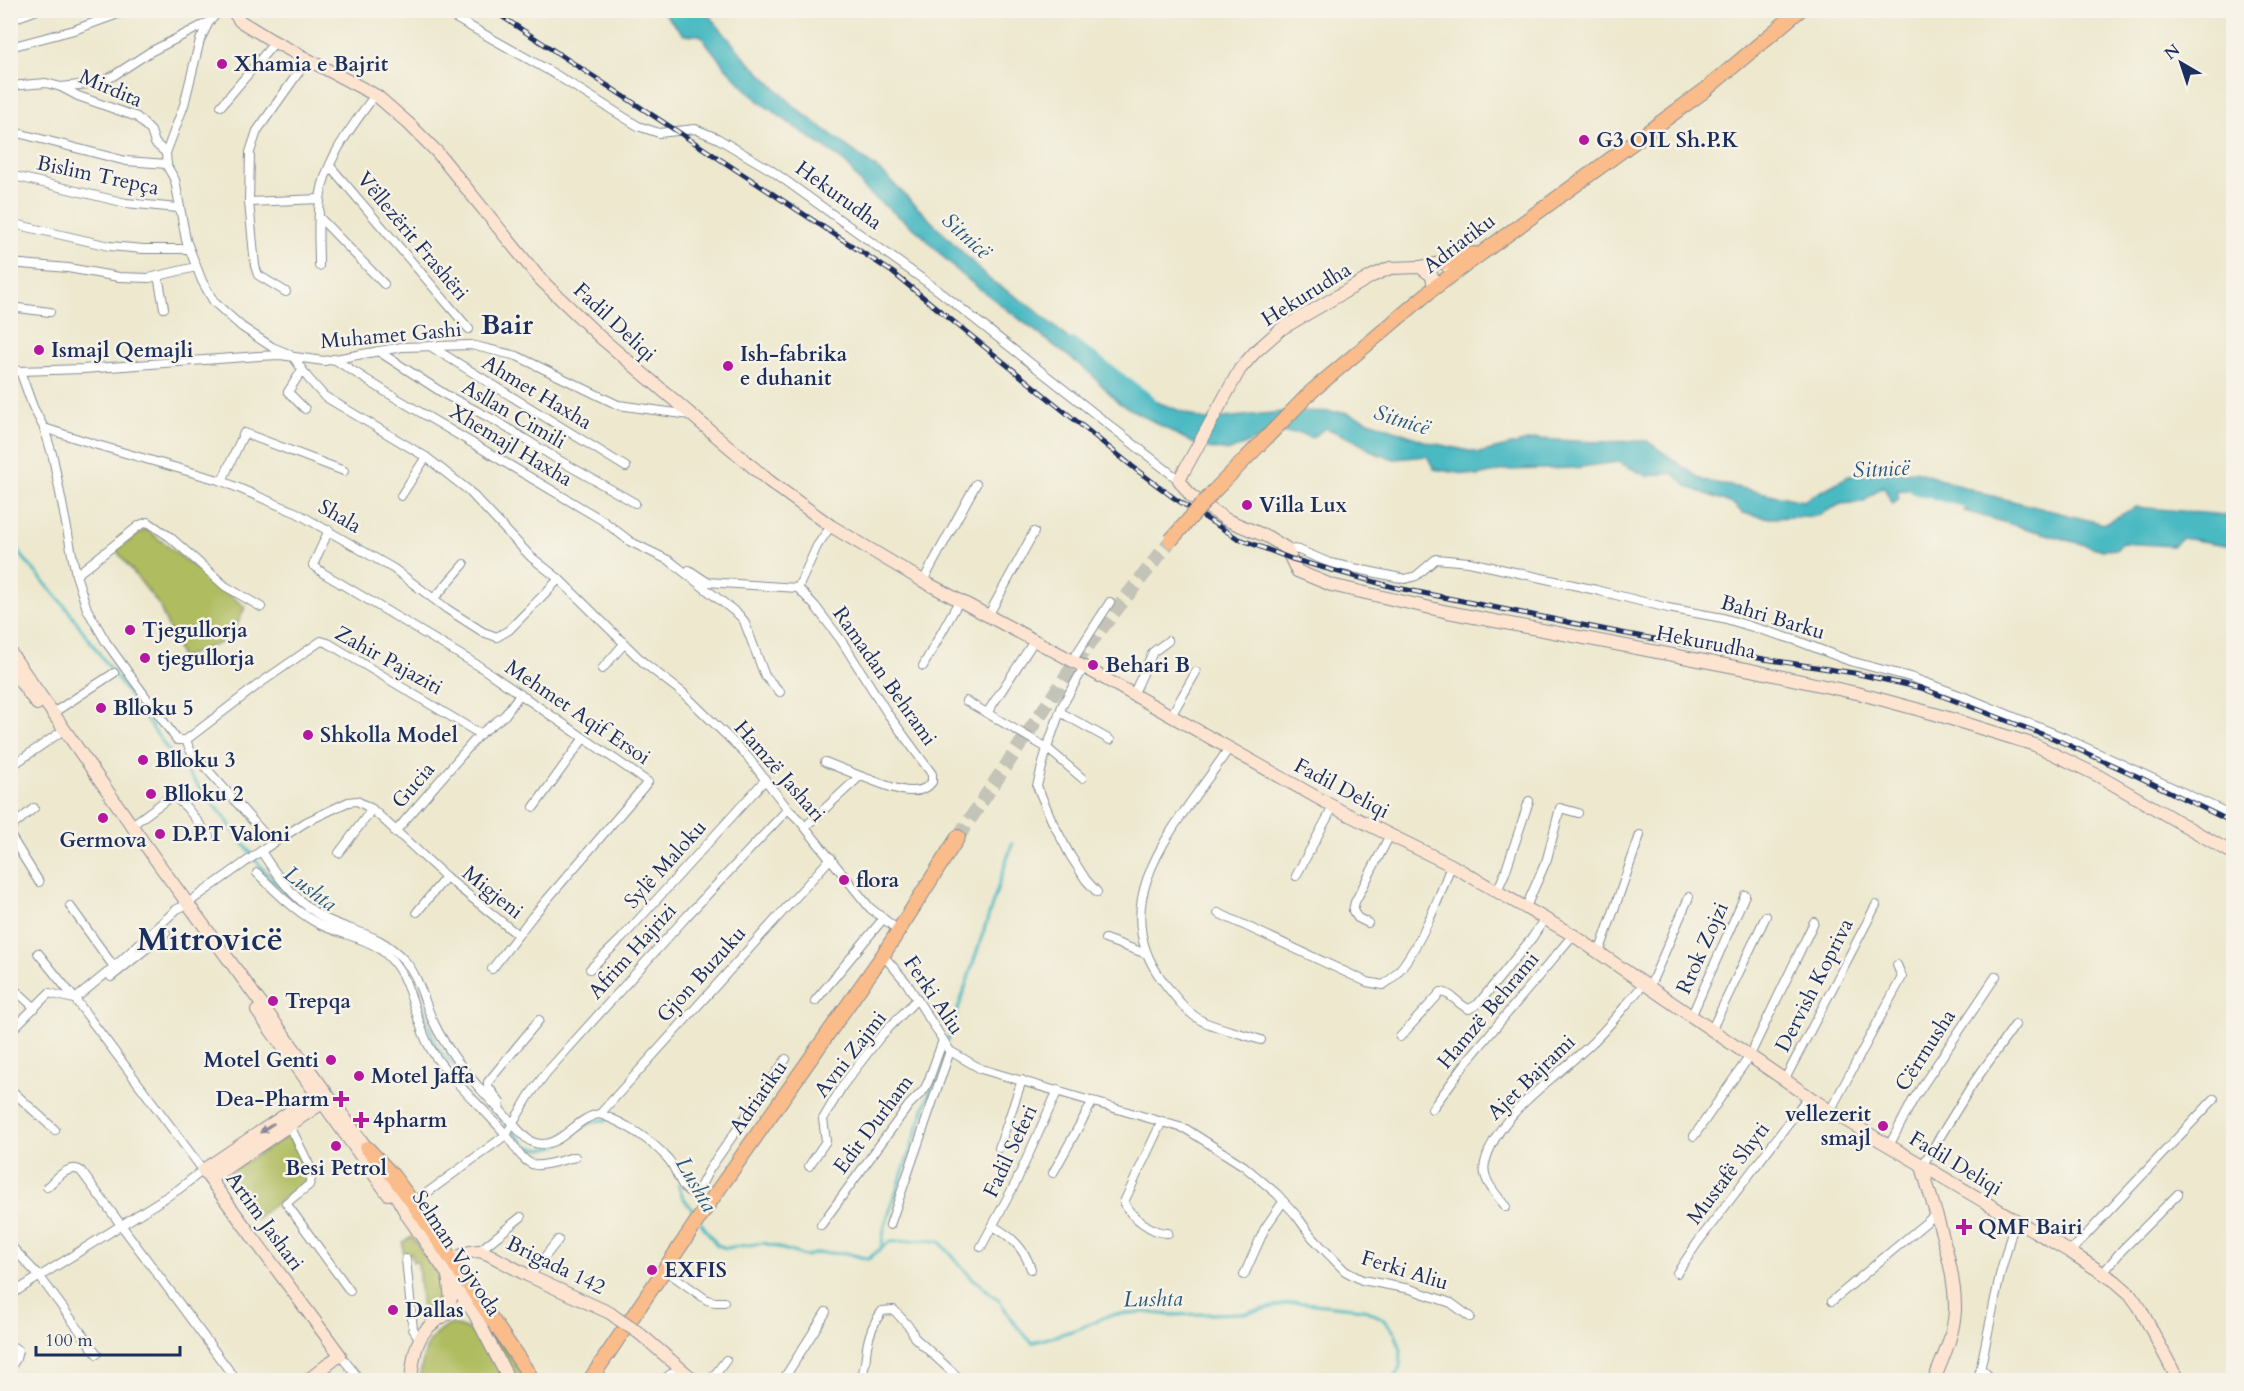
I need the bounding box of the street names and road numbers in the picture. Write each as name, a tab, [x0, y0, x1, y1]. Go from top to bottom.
street label: Mirdita	[75, 62, 147, 115]
street label: Bislim Trepça	[34, 148, 162, 203]
street label: Hekurudha	[789, 154, 888, 237]
street label: Vëllezërit Frashëri	[350, 166, 475, 307]
street label: Adriatiku	[1417, 207, 1502, 280]
street label: Hekurudha	[1256, 255, 1357, 333]
street label: Fadil Deliqi	[567, 276, 663, 369]
street label: Muhamet Gashi	[319, 315, 463, 356]
street label: Ahmet Haxha	[476, 348, 597, 437]
street label: Asllan Cimili	[456, 373, 571, 456]
street label: Xhemajl Haxha	[444, 397, 578, 494]
street label: Shala	[313, 492, 367, 540]
street label: Bahri Barku	[1717, 588, 1829, 647]
street label: Ramadan Behrami	[826, 601, 944, 752]
street label: Zahir Pajaziti	[330, 619, 448, 702]
street label: Hekurudha	[1654, 619, 1758, 666]
street label: Mehmet Aqif Ersoi	[499, 653, 656, 772]
street label: Hamzë Jashari	[727, 714, 832, 829]
street label: Fadil Deliqi	[1289, 751, 1395, 826]
street label: Gucia	[385, 756, 442, 815]
street label: Sylë Maloku	[618, 814, 713, 915]
street label: Migjeni	[456, 859, 529, 926]
street label: Afrim Hajrizi	[582, 897, 683, 1006]
street label: Rrok Zojzi	[1669, 897, 1736, 999]
street label: Dervish Kopriva	[1768, 913, 1861, 1057]
street label: Gjon Buzuku	[650, 920, 753, 1029]
street label: Hamzë Behrami	[1431, 946, 1546, 1075]
street label: Ferki Aliu	[896, 950, 971, 1041]
street label: Cërrnusha	[1888, 1004, 1963, 1097]
street label: Avni Zajmi	[807, 1005, 893, 1104]
street label: Ajet Bajrami	[1481, 1028, 1582, 1127]
street label: Adriatiku	[722, 1055, 794, 1140]
street label: Edit Durham	[827, 1069, 920, 1180]
street label: Fadil Seferi	[976, 1100, 1044, 1202]
street label: Mustafë Shyti	[1680, 1116, 1777, 1230]
street label: Fadil Deliqi	[1904, 1124, 2008, 1203]
street label: Artim Jashari	[219, 1166, 310, 1277]
street label: Selman Vojvoda	[405, 1185, 508, 1322]
street label: Brigada 142	[501, 1229, 610, 1302]
street label: Ferki Aliu	[1358, 1244, 1452, 1297]

